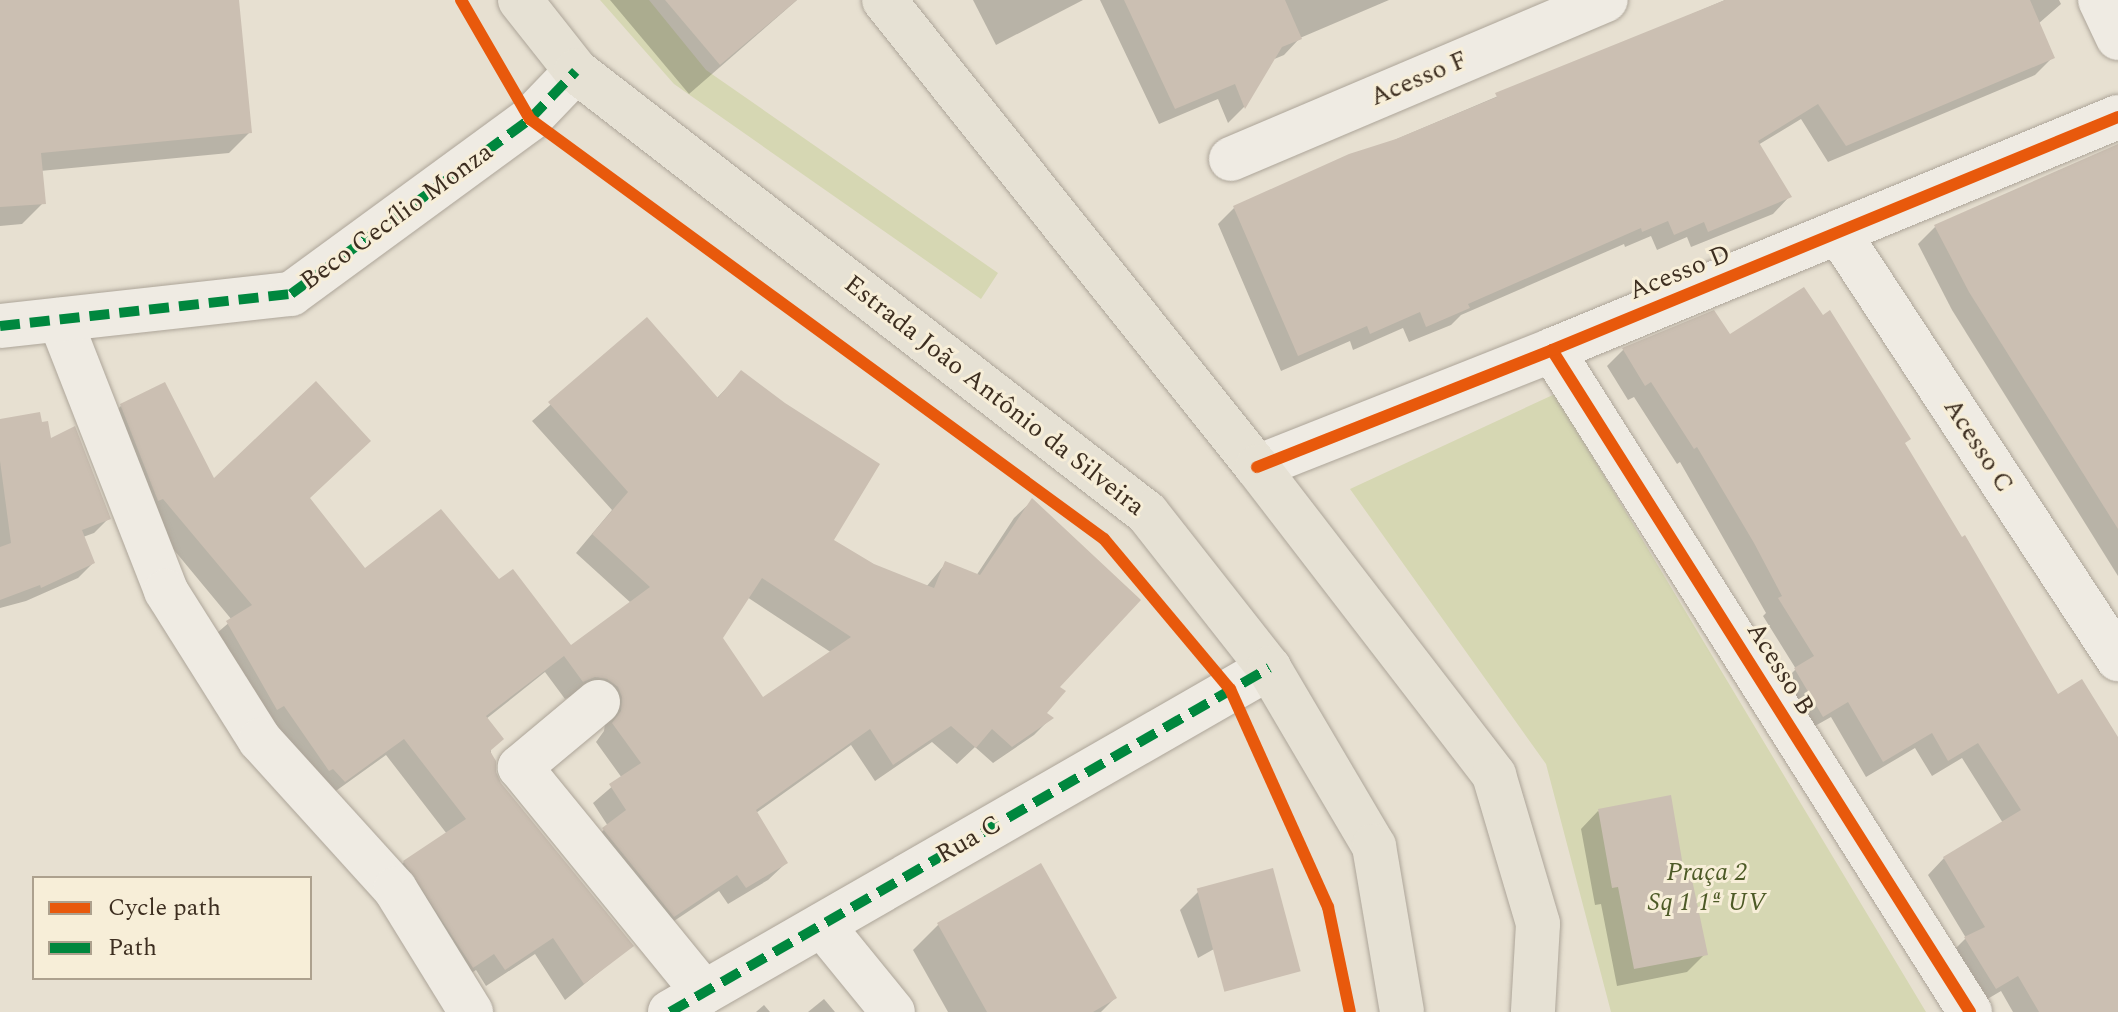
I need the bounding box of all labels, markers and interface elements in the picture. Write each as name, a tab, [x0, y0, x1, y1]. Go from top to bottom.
street label: Acesso F	[1366, 45, 1472, 113]
street label: Beco Cecílio Monza	[295, 137, 499, 297]
street label: Acesso D	[1625, 239, 1735, 307]
street label: Estrada João Antônio da Silveira	[837, 269, 1151, 523]
street label: Acesso C	[1936, 393, 2020, 499]
street label: Acesso B	[1739, 617, 1821, 721]
street label: Rua C	[931, 809, 1007, 871]
park label: Praça 2 Sq 1 1ª UV	[1648, 857, 1766, 918]
legend	[32, 876, 312, 980]
text: Cycle path	[108, 890, 221, 926]
text: Path	[108, 930, 157, 966]

